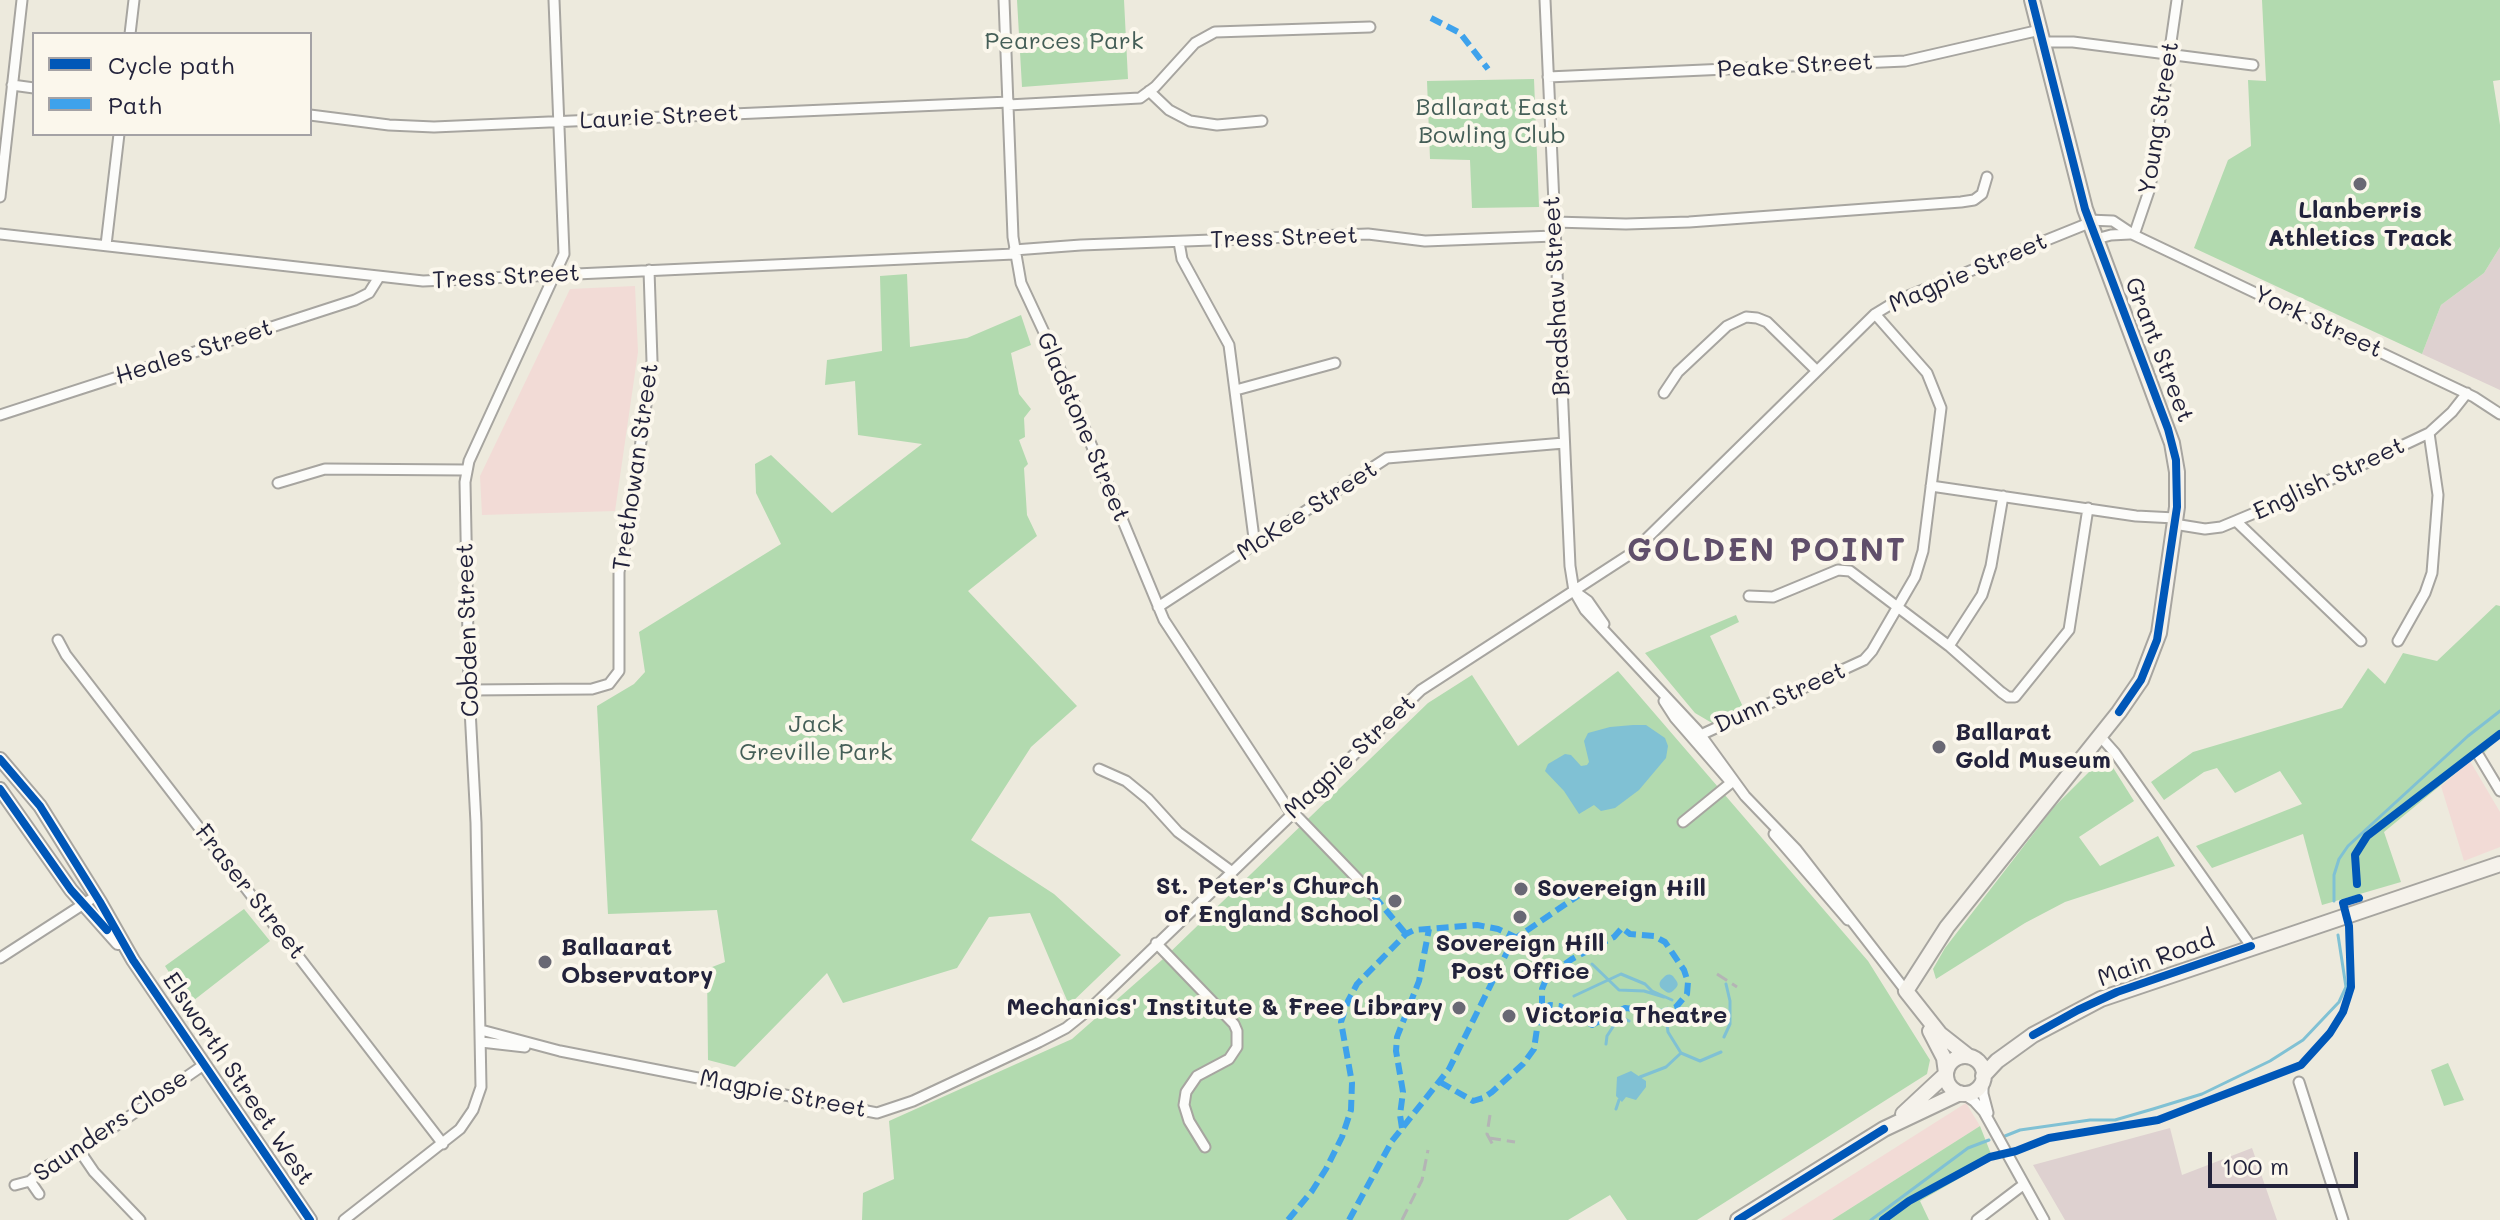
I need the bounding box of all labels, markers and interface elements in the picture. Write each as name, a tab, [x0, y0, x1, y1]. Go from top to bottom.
park label: Pearces Park	[984, 28, 1144, 56]
legend	[32, 32, 312, 136]
street label: Young Street	[2133, 40, 2185, 196]
street label: Peake Street	[1716, 48, 1874, 84]
text: Cycle path	[108, 49, 234, 80]
text: Path	[108, 89, 162, 120]
park label: Ballarat East Bowling Club	[1415, 94, 1569, 150]
street label: Laurie Street	[579, 98, 739, 136]
marker: Llanberris Athletics Track	[2351, 175, 2369, 193]
street label: Bradshaw Street	[1537, 195, 1577, 397]
place label: Llanberris Athletics Track	[2268, 197, 2452, 253]
street label: Tress Street	[1210, 221, 1358, 255]
street label: Magpie Street	[1885, 227, 2051, 319]
street label: Tress Street	[432, 259, 580, 295]
street label: Grant Street	[2118, 274, 2200, 426]
street label: York Street	[2249, 280, 2387, 364]
street label: Heales Street	[112, 313, 276, 391]
street label: Gladstone Street	[1030, 328, 1136, 526]
street label: Trethowan Street	[607, 361, 665, 573]
street label: English Street	[2249, 431, 2409, 527]
street label: McKee Street	[1231, 455, 1383, 567]
district label: GOLDEN POINT	[1627, 532, 1907, 570]
street label: Cobden Street	[451, 543, 485, 717]
street label: Dunn Street	[1710, 656, 1850, 740]
street label: Magpie Street	[1278, 689, 1422, 825]
park label: Jack Greville Park	[739, 711, 893, 767]
place label: Ballarat Gold Museum	[1955, 719, 2111, 775]
marker: Ballarat Gold Museum	[1930, 738, 1948, 756]
street label: Fraser Street	[188, 819, 312, 965]
place label: St. Peter's Church of England School	[1156, 873, 1379, 929]
place label: Sovereign Hill	[1537, 875, 1706, 903]
marker: Sovereign Hill	[1512, 880, 1530, 898]
marker: St. Peter's Church of England School	[1386, 892, 1404, 910]
marker: Sovereign Hill Post Office	[1511, 908, 1529, 926]
street label: Main Road	[2094, 925, 2218, 993]
place label: Sovereign Hill Post Office	[1436, 930, 1604, 986]
place label: Ballaarat Observatory	[561, 934, 713, 990]
marker: Ballaarat Observatory	[536, 953, 554, 971]
street label: Elsworth Street West	[156, 967, 320, 1191]
place label: Mechanics' Institute & Free Library	[1006, 994, 1443, 1022]
marker: Mechanics' Institute & Free Library	[1450, 999, 1468, 1017]
place label: Victoria Theatre	[1525, 1002, 1727, 1030]
marker: Victoria Theatre	[1500, 1007, 1518, 1025]
street label: Saunders Close	[28, 1064, 194, 1188]
street label: Magpie Street	[697, 1064, 869, 1124]
scale bar	[2212, 1136, 2362, 1186]
text: 100 m	[2222, 1150, 2289, 1181]

